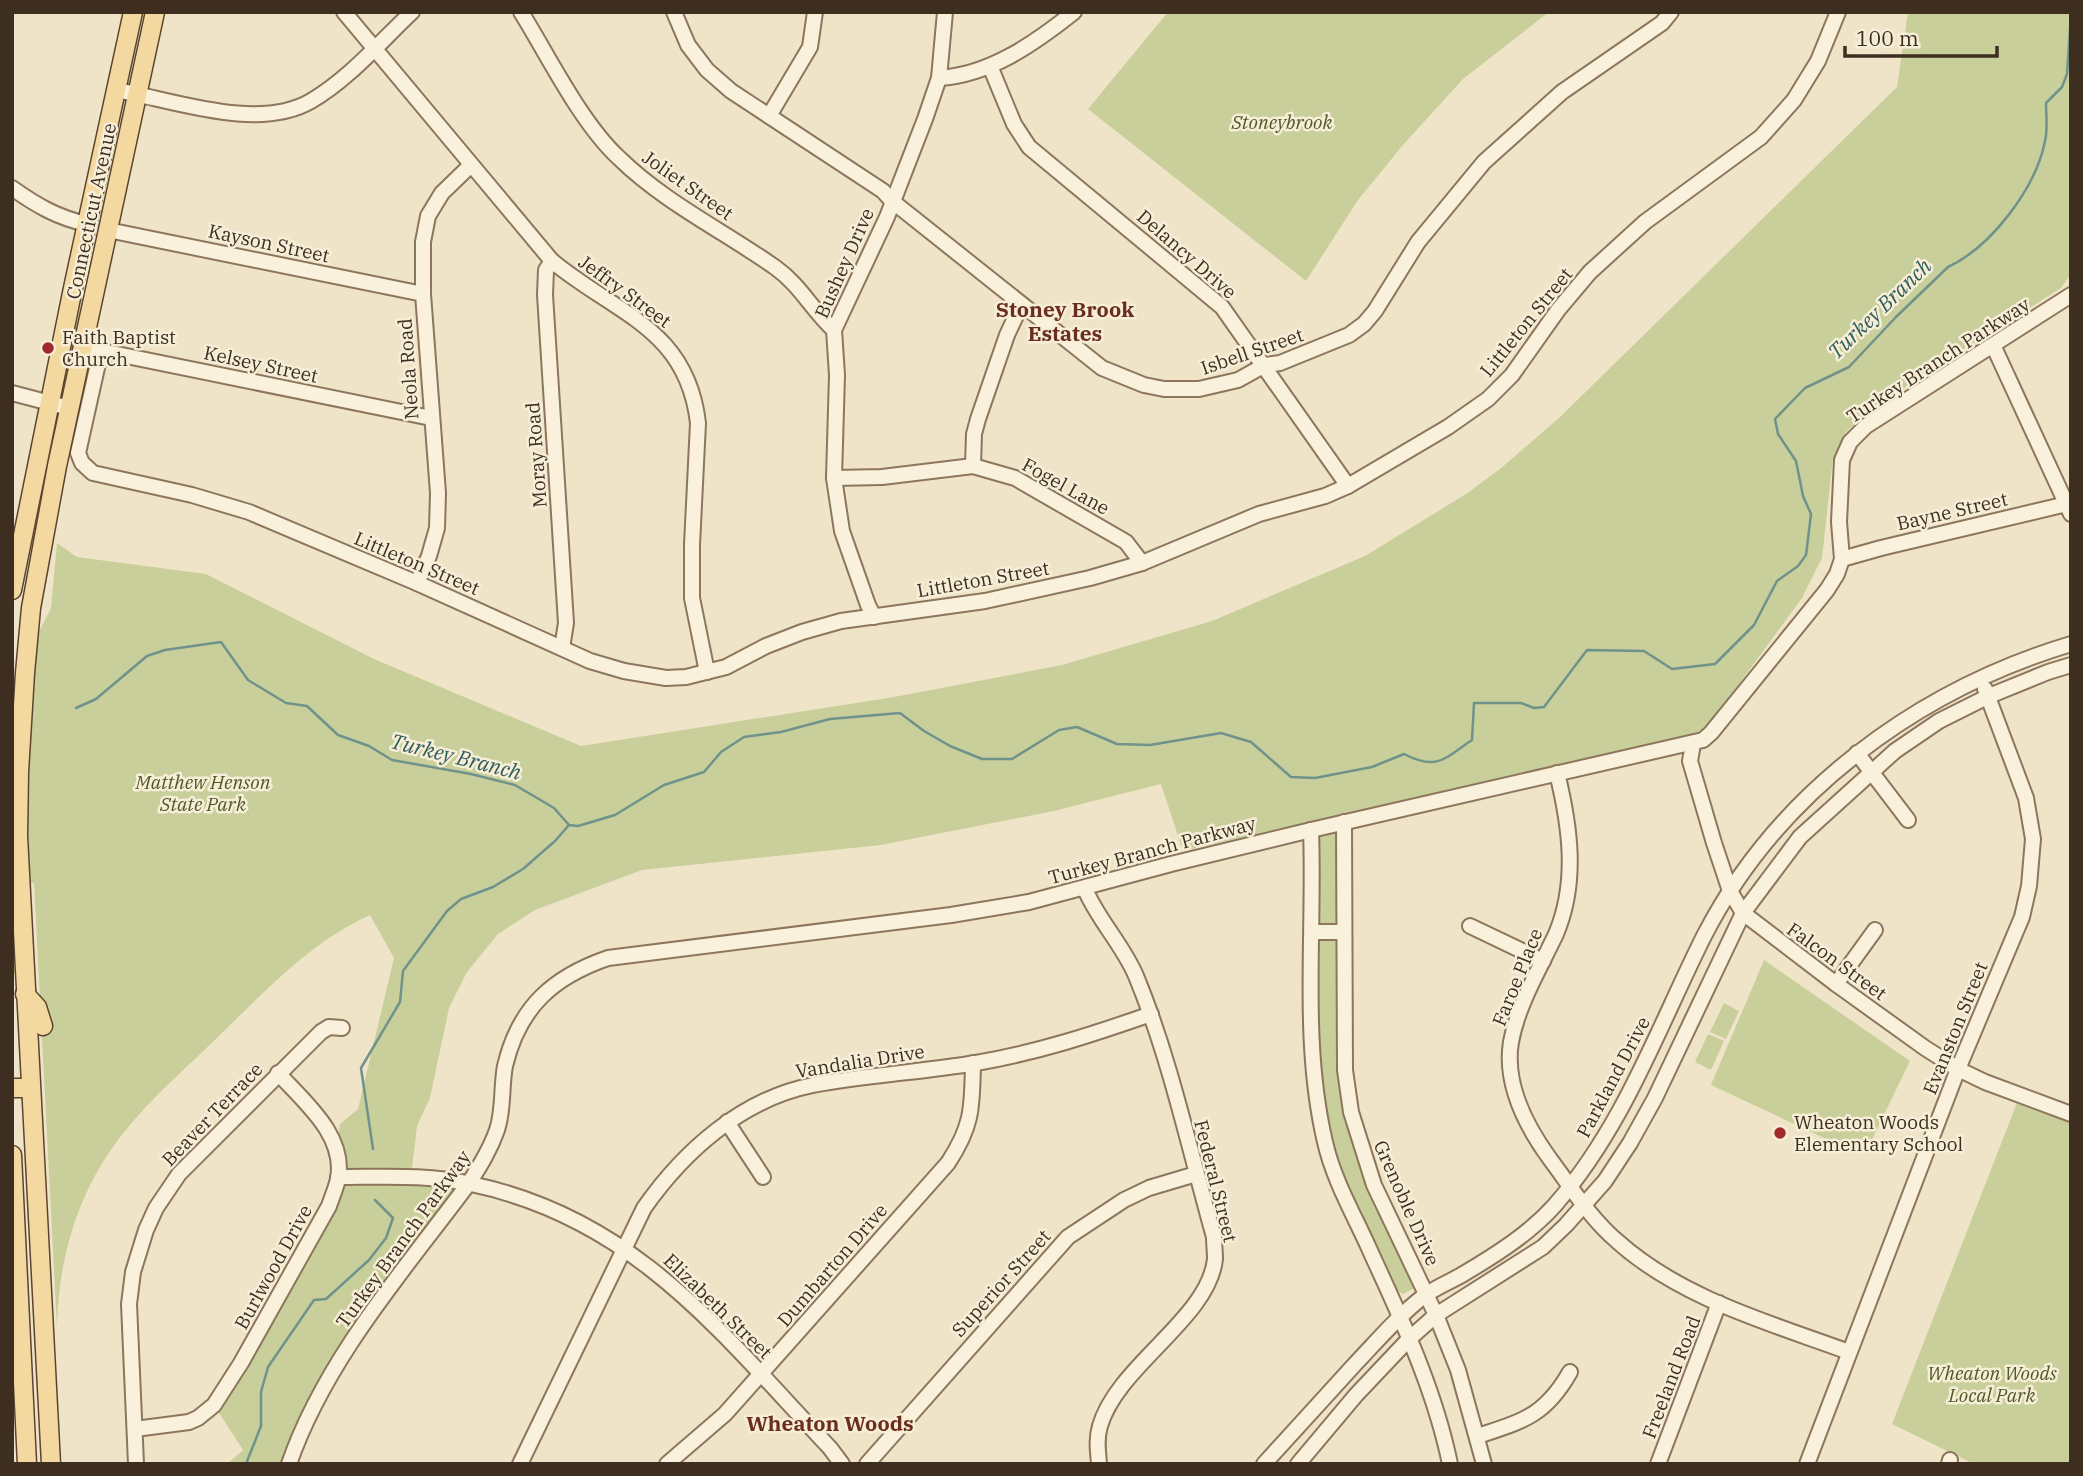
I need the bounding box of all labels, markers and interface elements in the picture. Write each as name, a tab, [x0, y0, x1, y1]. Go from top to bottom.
scale bar	[1845, 14, 1997, 58]
text: 100 m	[1856, 24, 1919, 52]
park label: Stoneybrook	[1230, 110, 1334, 134]
street label: Connecticut Avenue	[61, 121, 121, 301]
street label: Joliet Street	[638, 145, 738, 225]
street label: Bushey Drive	[809, 204, 879, 322]
street label: Delancy Drive	[1132, 204, 1242, 304]
street label: Kayson Street	[206, 218, 332, 268]
street label: Jeffry Street	[574, 249, 676, 333]
water label: Turkey Branch	[1822, 252, 1937, 365]
street label: Littleton Street	[1475, 262, 1578, 382]
street label: Turkey Branch Parkway	[1842, 291, 2035, 428]
district label: Stoney Brook Estates	[996, 295, 1134, 347]
street label: Neola Road	[392, 318, 424, 420]
street label: Isbell Street	[1198, 322, 1307, 380]
place label: Faith Baptist Church	[62, 325, 176, 371]
marker: Faith Baptist Church	[40, 340, 56, 356]
street label: Kelsey Street	[202, 340, 321, 388]
street label: Moray Road	[520, 401, 552, 509]
street label: Fogel Lane	[1018, 452, 1114, 520]
street label: Bayne Street	[1894, 487, 2010, 535]
street label: Littleton Street	[351, 526, 483, 600]
street label: Littleton Street	[915, 556, 1051, 602]
water label: Turkey Branch	[388, 726, 525, 786]
park label: Matthew Henson State Park	[135, 770, 271, 816]
street label: Turkey Branch Parkway	[1046, 811, 1259, 889]
street label: Falcon Street	[1782, 917, 1892, 1005]
street label: Faroe Place	[1487, 925, 1547, 1029]
street label: Evanston Street	[1917, 958, 1993, 1098]
street label: Parkland Drive	[1571, 1012, 1655, 1142]
street label: Vandalia Drive	[794, 1039, 926, 1083]
street label: Beaver Terrace	[157, 1057, 267, 1171]
place label: Wheaton Woods Elementary School	[1794, 1110, 1964, 1156]
street label: Federal Street	[1189, 1117, 1243, 1245]
marker: Wheaton Woods Elementary School	[1772, 1125, 1788, 1141]
street label: Grenoble Drive	[1369, 1137, 1445, 1269]
street label: Turkey Branch Parkway	[330, 1145, 476, 1333]
street label: Dumbarton Drive	[772, 1198, 892, 1332]
street label: Burlwood Drive	[229, 1200, 317, 1334]
street label: Superior Street	[946, 1224, 1056, 1342]
street label: Elizabeth Street	[659, 1248, 778, 1364]
street label: Freeland Road	[1637, 1312, 1705, 1442]
park label: Wheaton Woods Local Park	[1927, 1361, 2057, 1407]
district label: Wheaton Woods	[746, 1409, 914, 1437]

